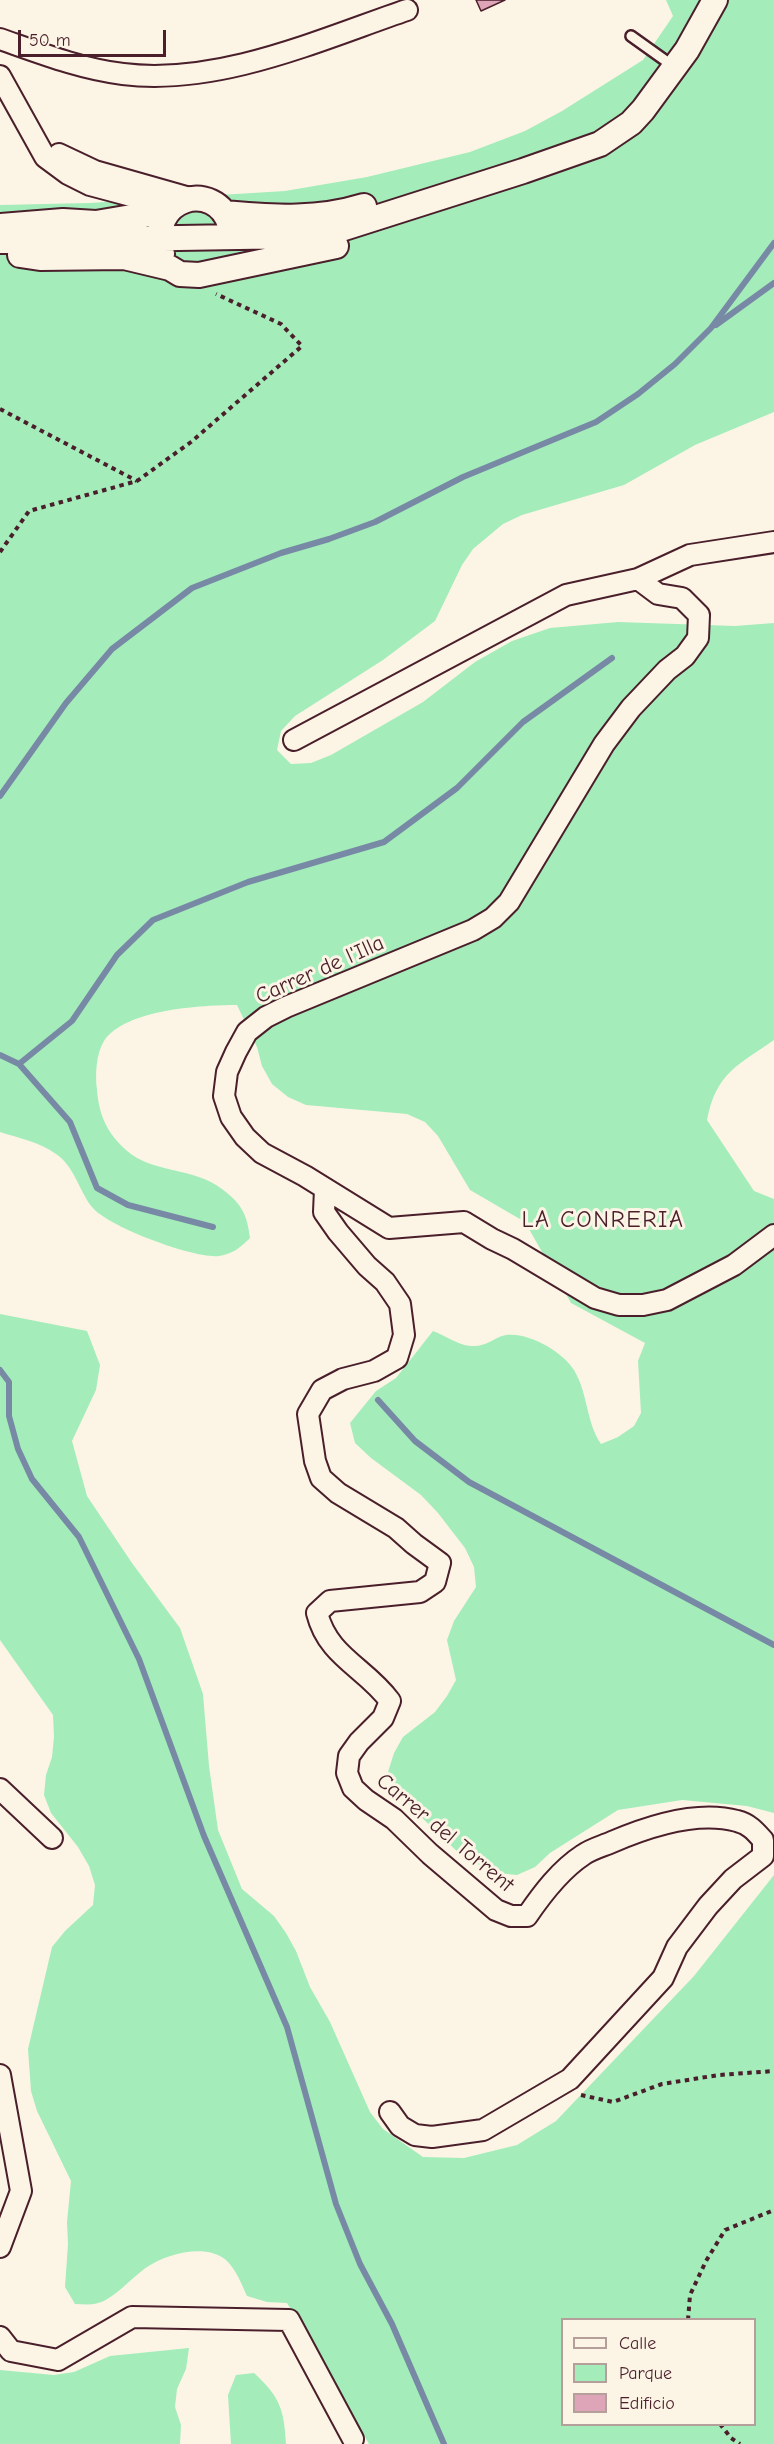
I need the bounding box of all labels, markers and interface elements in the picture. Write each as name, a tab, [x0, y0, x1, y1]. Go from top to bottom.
scale bar	[21, 18, 170, 56]
text: 50 m	[29, 30, 71, 51]
street label: Carrer de l'Illa	[252, 930, 388, 1010]
district label: LA CONRERIA	[522, 1206, 684, 1234]
street label: Carrer del Torrent	[371, 1768, 519, 1898]
legend	[561, 2318, 756, 2426]
text: Calle	[619, 2333, 656, 2354]
text: Parque	[619, 2363, 672, 2384]
text: Edificio	[619, 2393, 675, 2414]

